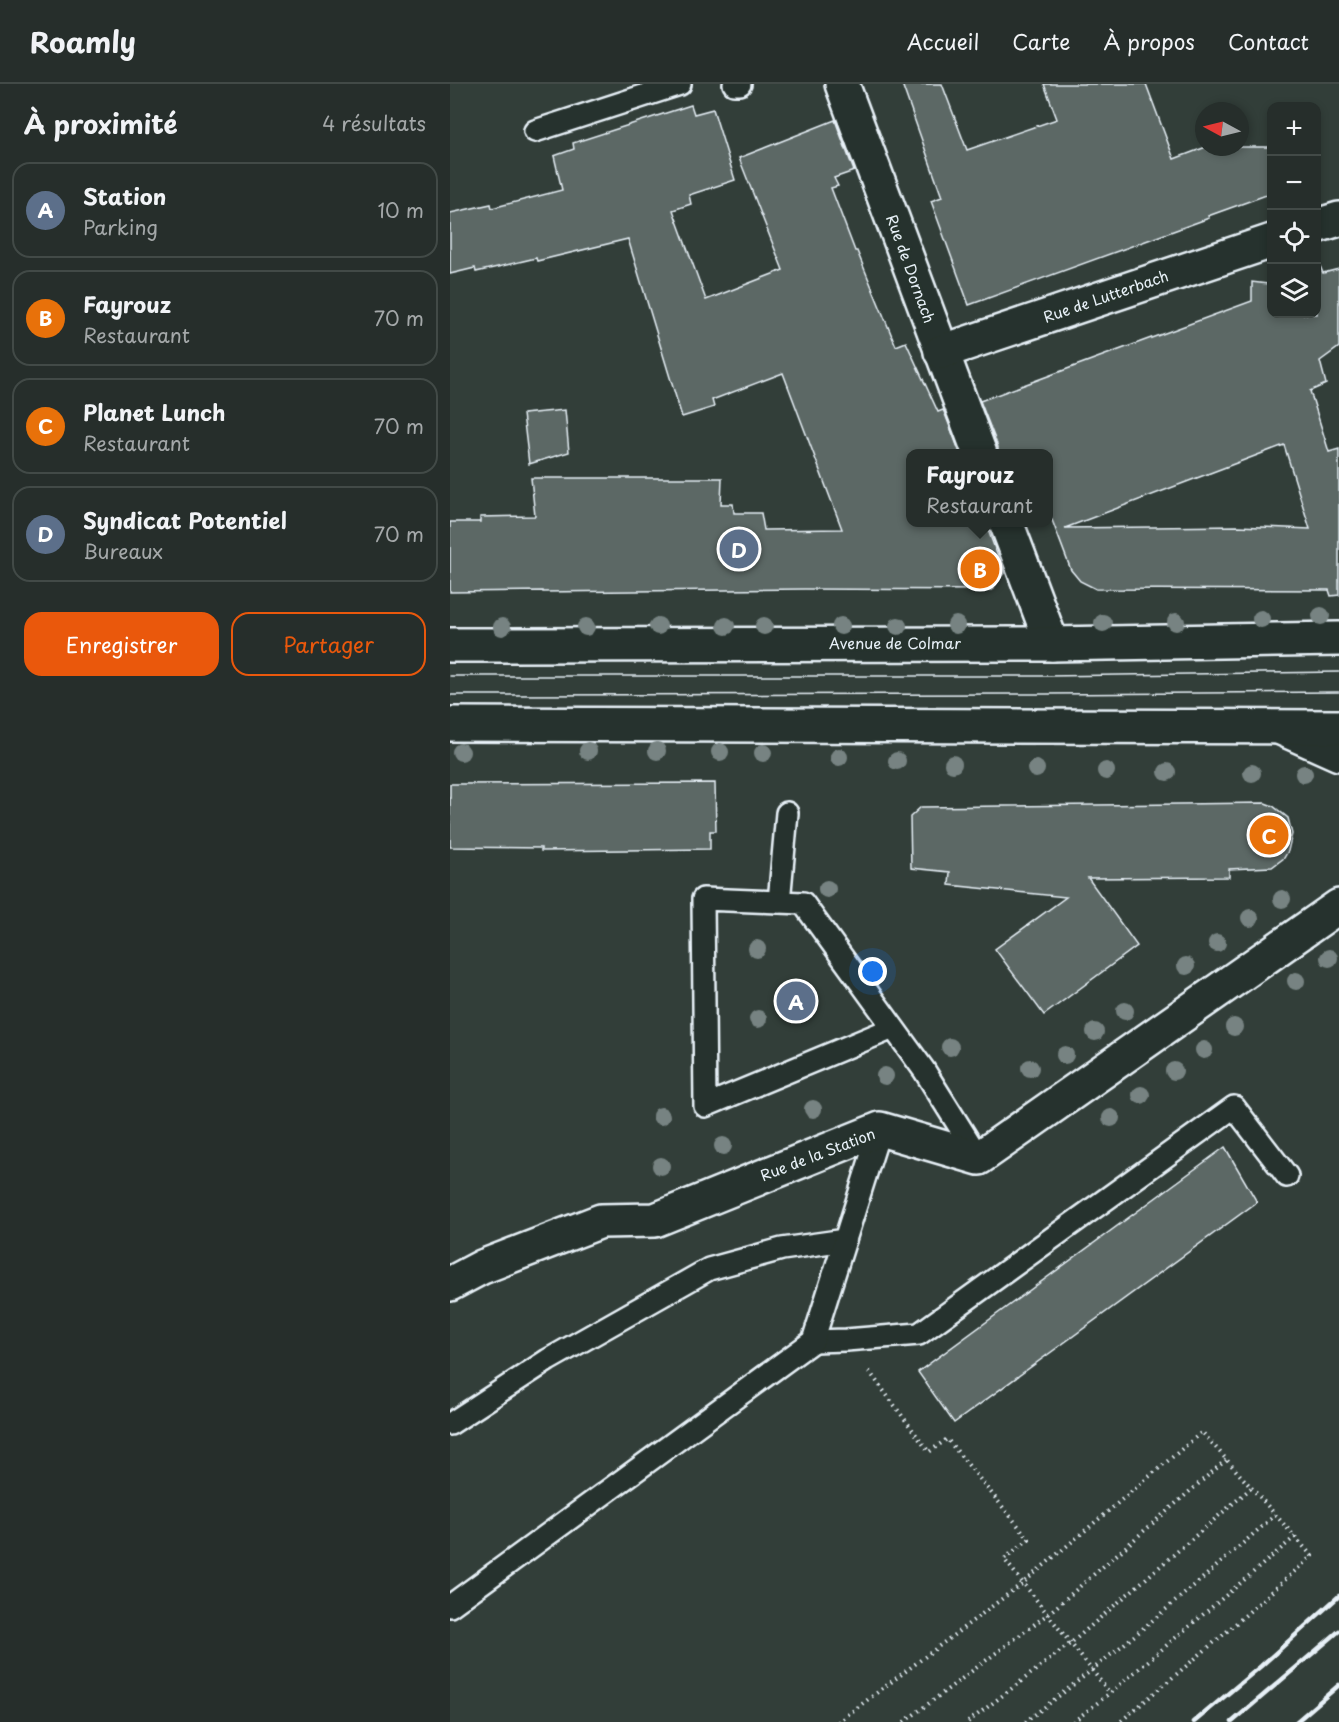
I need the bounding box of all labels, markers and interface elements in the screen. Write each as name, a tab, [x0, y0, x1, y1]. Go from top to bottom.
text: Roamly	[30, 20, 136, 63]
text: Accueil	[907, 25, 979, 57]
text: Carte	[1012, 25, 1070, 57]
text: À propos	[1103, 25, 1195, 57]
text: Contact	[1228, 25, 1309, 57]
north arrow	[1195, 102, 1249, 156]
map controls	[1267, 102, 1321, 318]
button: +	[1267, 102, 1321, 156]
text: À proximité	[24, 104, 178, 143]
text: 4 résultats	[322, 108, 426, 138]
button: −	[1267, 156, 1321, 210]
text: Station	[83, 179, 166, 212]
text: A	[38, 195, 53, 225]
text: 10 m	[377, 195, 424, 225]
button: locate	[1267, 210, 1321, 264]
street label: Rue de Dornach	[881, 211, 942, 326]
text: Parking	[83, 212, 158, 242]
street label: Rue de Lutterbach	[1040, 263, 1171, 328]
button: layers	[1267, 264, 1321, 318]
text: Fayrouz	[83, 287, 171, 320]
text: B	[39, 303, 52, 333]
text: 70 m	[374, 303, 424, 333]
text: Restaurant	[83, 320, 190, 350]
text: Planet Lunch	[83, 395, 226, 428]
text: C	[38, 411, 53, 441]
text: 70 m	[374, 411, 424, 441]
text: Restaurant	[83, 428, 190, 458]
popup	[906, 449, 1053, 527]
text: Fayrouz	[926, 457, 1014, 490]
text: Restaurant	[926, 490, 1033, 520]
text: Syndicat Potentiel	[83, 503, 287, 536]
text: D	[38, 519, 53, 549]
text: 70 m	[374, 519, 424, 549]
pin: D	[720, 526, 758, 572]
text: Bureaux	[83, 536, 163, 566]
pin: B	[960, 546, 1000, 592]
button: Enregistrer	[24, 612, 219, 676]
button: Partager	[231, 612, 426, 676]
street label: Avenue de Colmar	[829, 631, 962, 654]
pin: C	[1250, 812, 1288, 858]
your location	[858, 957, 887, 986]
pin: A	[776, 978, 816, 1024]
street label: Rue de la Station	[757, 1121, 878, 1186]

